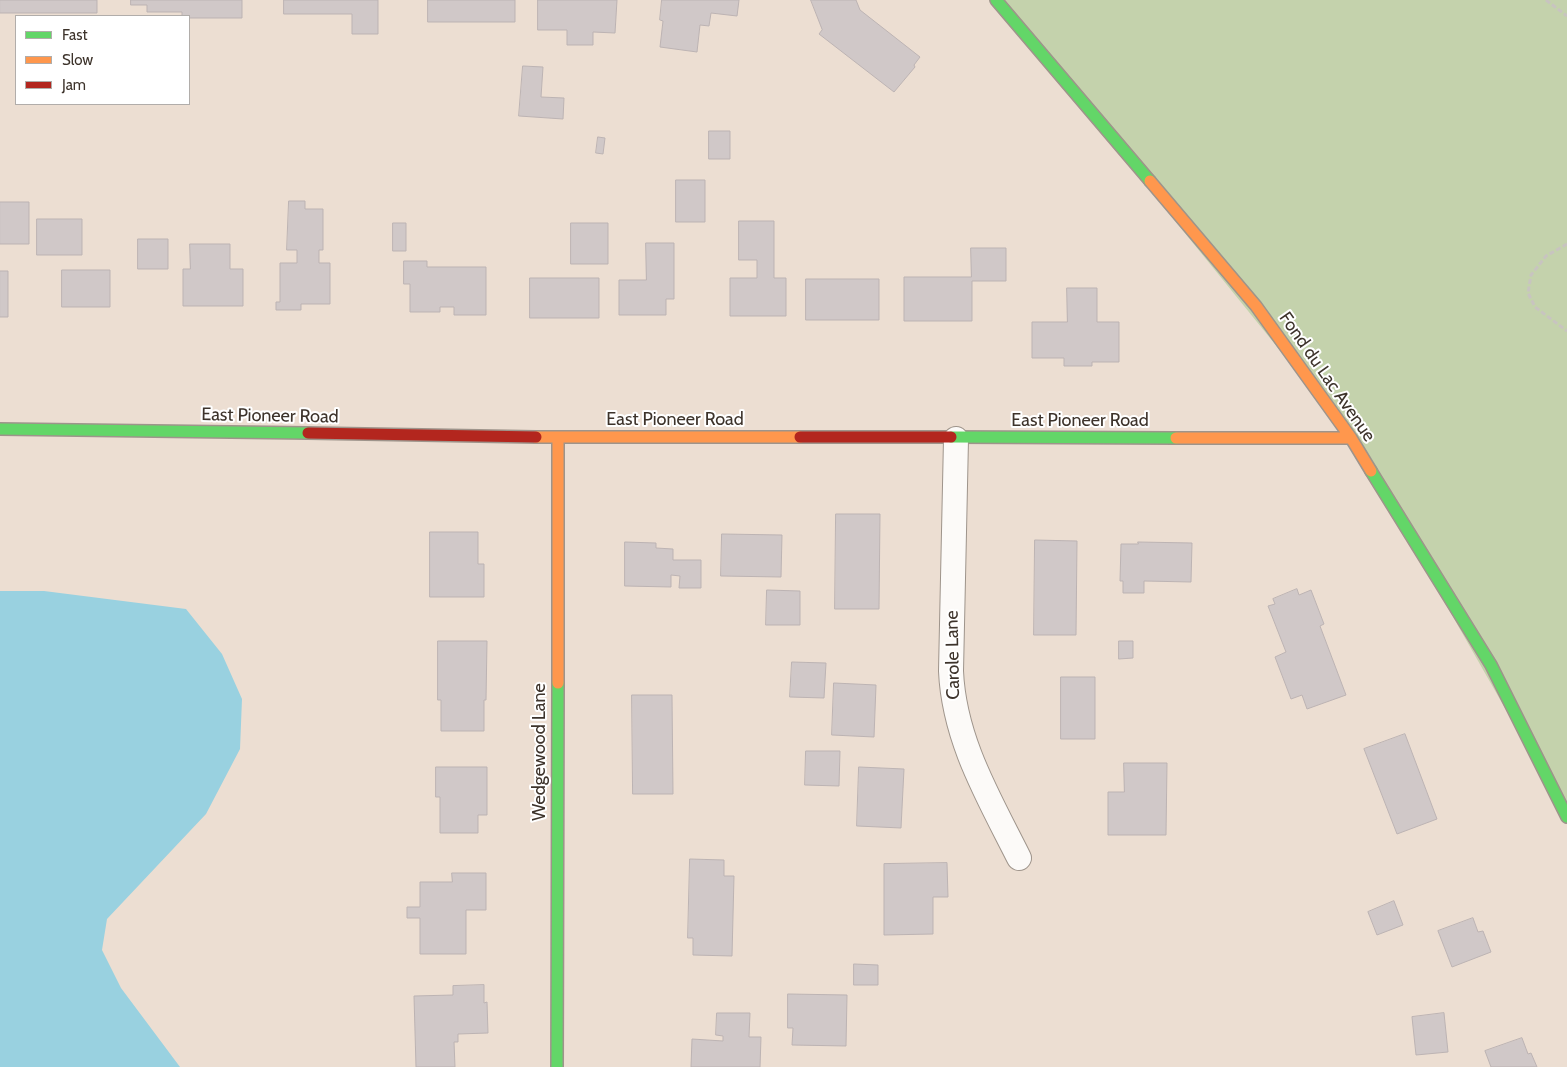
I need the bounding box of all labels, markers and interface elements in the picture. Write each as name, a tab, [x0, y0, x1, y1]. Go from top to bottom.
legend	[15, 15, 190, 105]
text: Fast	[62, 26, 87, 44]
text: Slow	[62, 51, 93, 69]
text: Jam	[62, 76, 86, 94]
street label: Fond du Lac Avenue	[1274, 308, 1380, 446]
street label: East Pioneer Road	[201, 404, 339, 428]
street label: East Pioneer Road	[606, 409, 744, 431]
street label: East Pioneer Road	[1011, 410, 1149, 432]
street label: Carole Lane	[941, 610, 965, 700]
street label: Wedgewood Lane	[529, 683, 551, 821]

